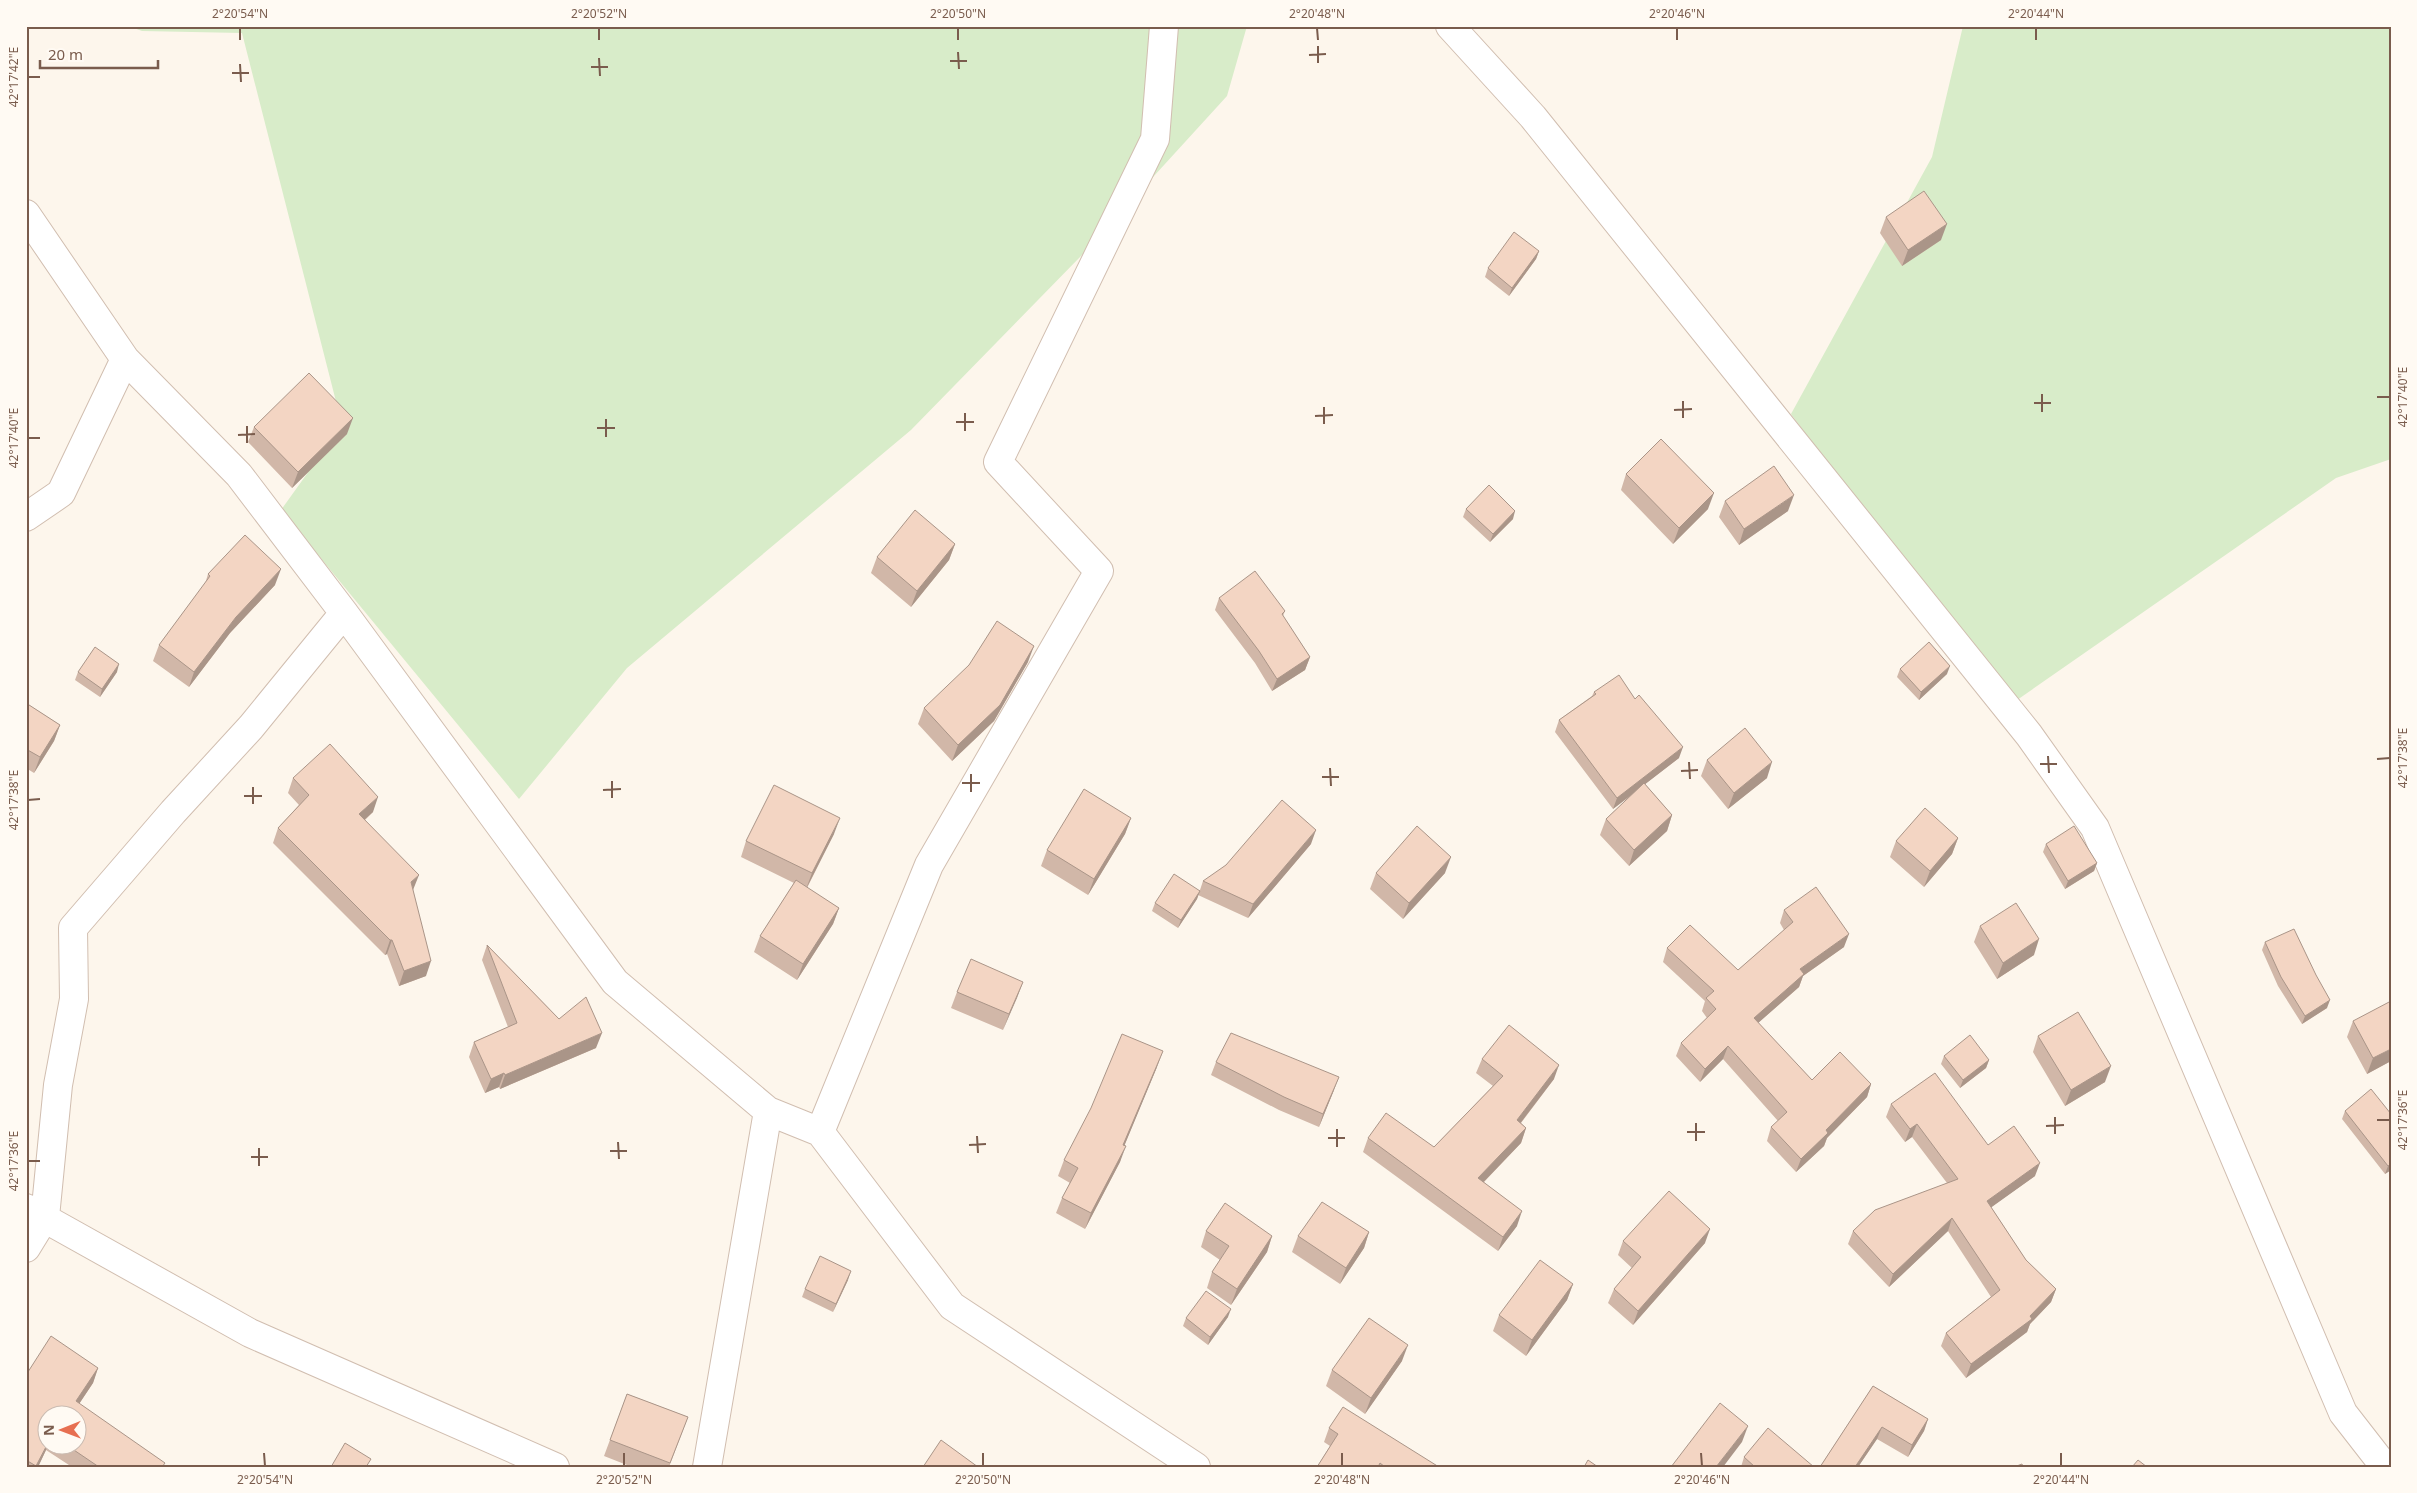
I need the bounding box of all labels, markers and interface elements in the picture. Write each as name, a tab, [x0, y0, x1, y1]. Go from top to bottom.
text: 2°20'54"N	[212, 5, 268, 22]
text: 2°20'52"N	[571, 5, 627, 22]
text: 2°20'50"N	[930, 5, 986, 22]
text: 2°20'48"N	[1289, 5, 1345, 22]
text: 2°20'46"N	[1649, 5, 1705, 22]
text: 2°20'44"N	[2008, 5, 2064, 22]
scale bar	[40, 38, 158, 70]
text: 20 m	[48, 44, 83, 64]
text: 42°17'42"E	[5, 47, 22, 107]
text: 42°17'40"E	[2394, 367, 2411, 427]
text: 42°17'40"E	[5, 408, 22, 468]
text: 42°17'38"E	[2394, 728, 2411, 788]
text: 42°17'38"E	[5, 770, 22, 830]
text: 42°17'36"E	[2394, 1090, 2411, 1150]
text: 42°17'36"E	[5, 1131, 22, 1191]
north arrow	[38, 1406, 88, 1456]
text: N	[39, 1424, 58, 1436]
text: 2°20'54"N	[237, 1471, 293, 1488]
text: 2°20'52"N	[596, 1471, 652, 1488]
text: 2°20'50"N	[955, 1471, 1011, 1488]
text: 2°20'48"N	[1314, 1471, 1370, 1488]
text: 2°20'46"N	[1674, 1471, 1730, 1488]
text: 2°20'44"N	[2033, 1471, 2089, 1488]

